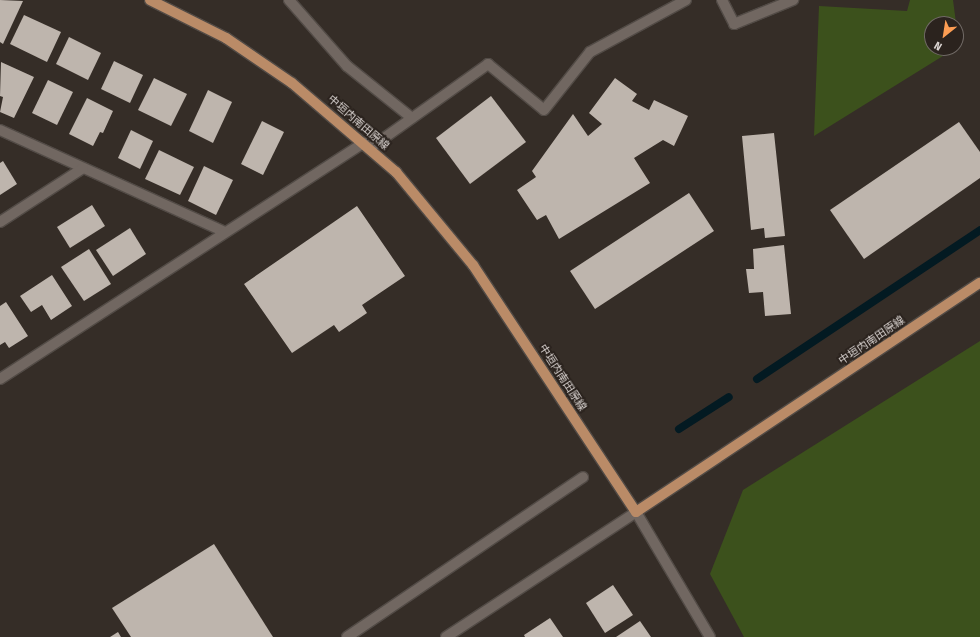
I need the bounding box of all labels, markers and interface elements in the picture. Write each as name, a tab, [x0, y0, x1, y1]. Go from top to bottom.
north arrow	[924, 16, 964, 56]
text: N	[932, 39, 944, 53]
street label: 中垣内南田原線	[325, 93, 391, 153]
street label: 中垣内南田原線	[836, 314, 908, 368]
street label: 中垣内南田原線	[535, 342, 589, 414]

